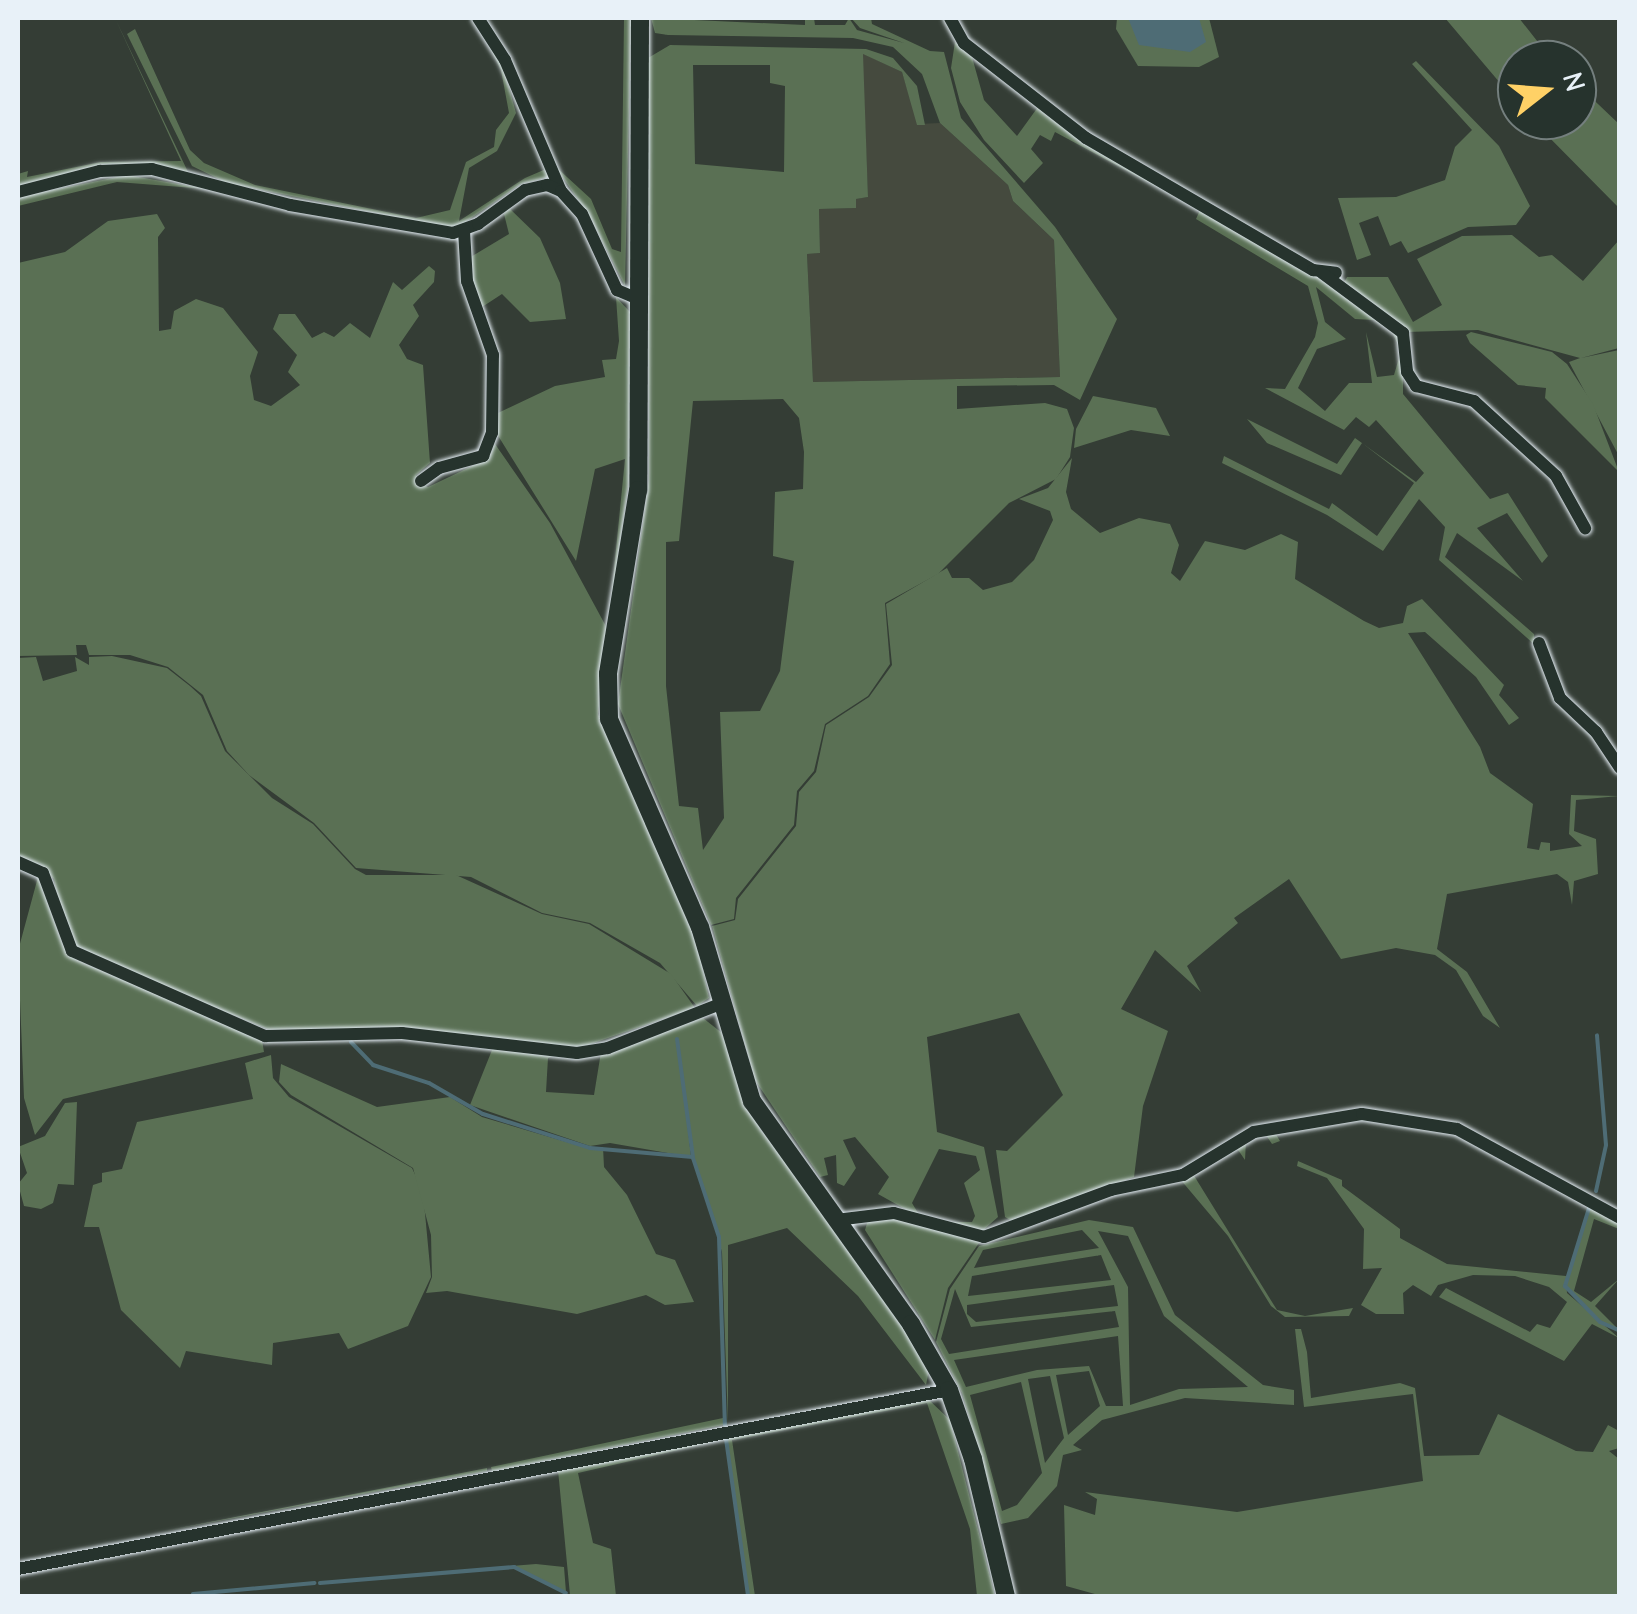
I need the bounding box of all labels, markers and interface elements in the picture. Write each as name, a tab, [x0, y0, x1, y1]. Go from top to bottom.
north arrow	[1497, 40, 1597, 140]
text: N	[1556, 68, 1592, 95]

